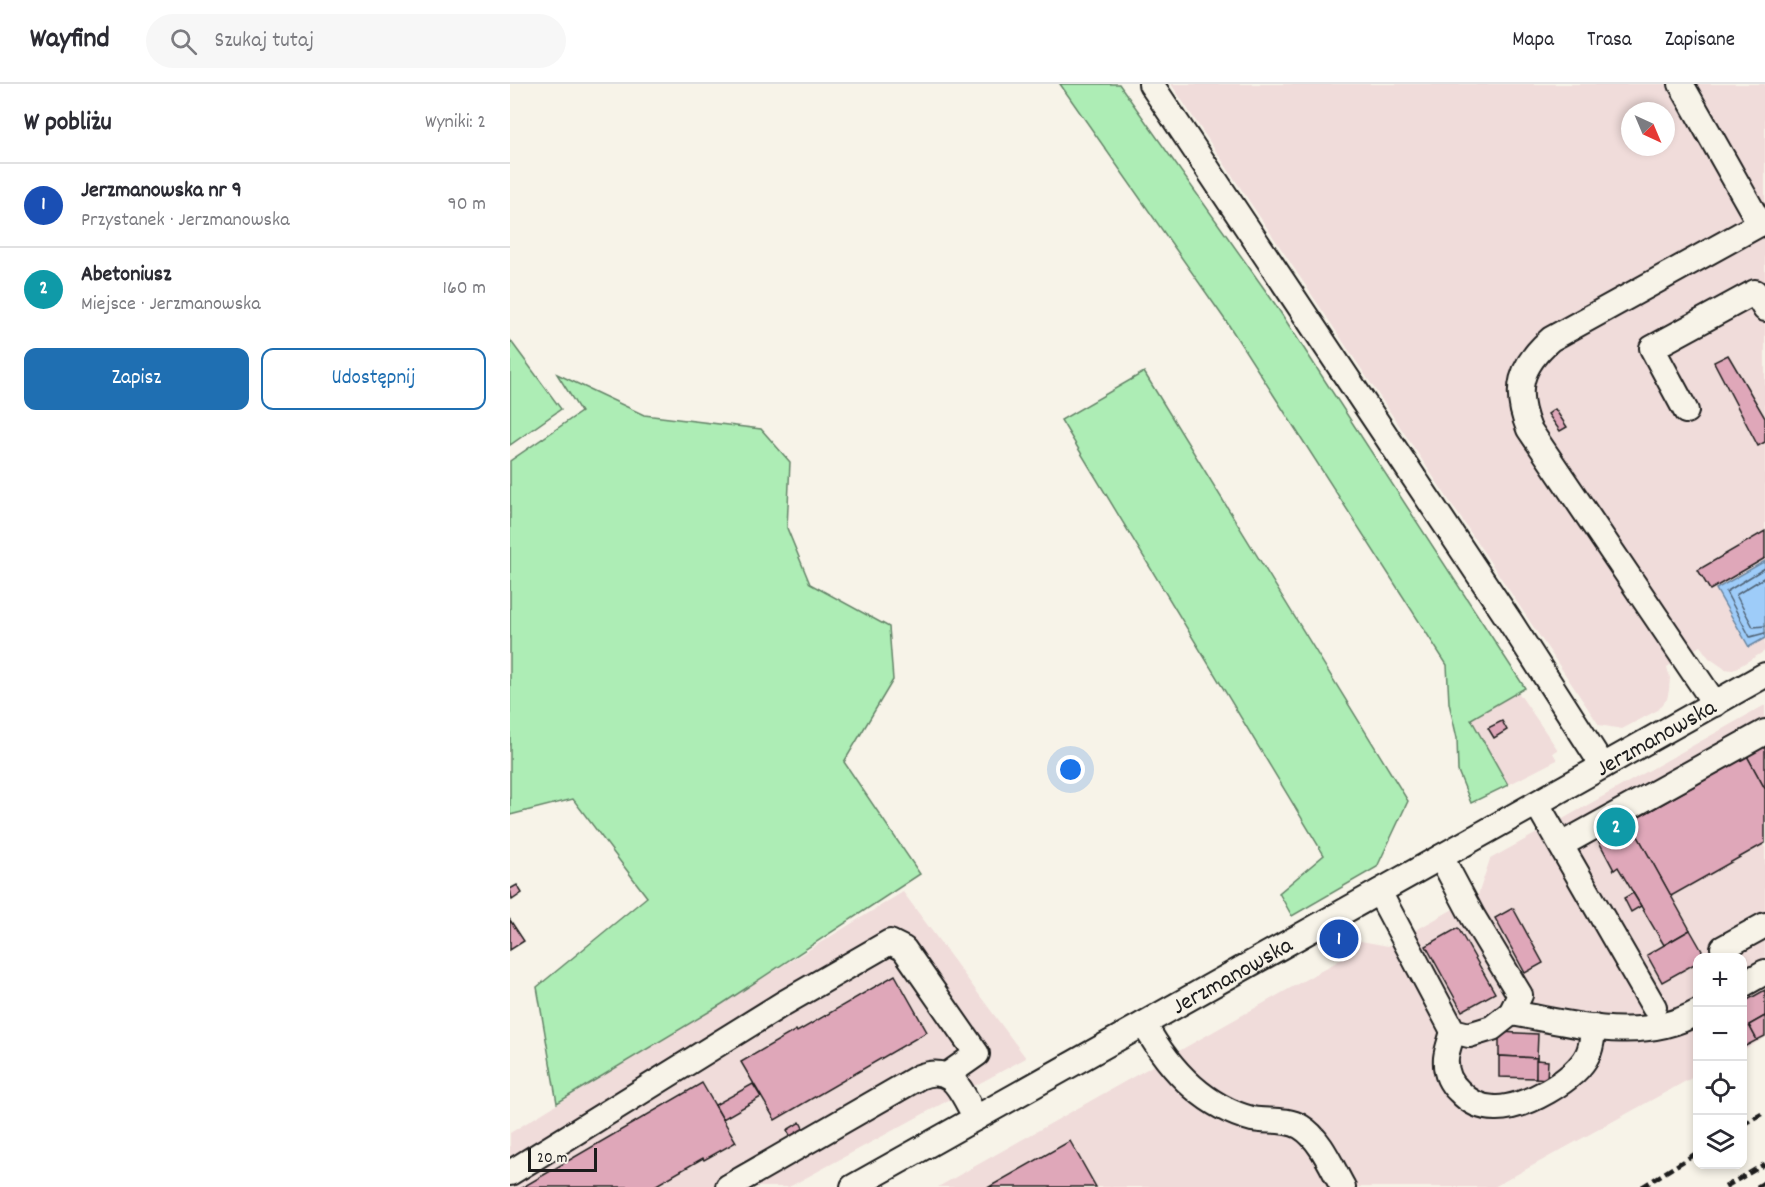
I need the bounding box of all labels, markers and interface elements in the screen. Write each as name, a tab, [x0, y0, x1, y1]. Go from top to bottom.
search box	[146, 14, 566, 68]
text: Wayfind	[30, 21, 110, 61]
icon: search	[167, 25, 200, 58]
text: Szukaj tutaj	[215, 26, 314, 57]
text: Mapa	[1512, 26, 1554, 56]
text: Trasa	[1587, 26, 1632, 56]
text: Zapisane	[1665, 26, 1735, 56]
north arrow	[1621, 102, 1675, 156]
text: W pobliżu	[24, 105, 112, 142]
text: Wyniki: 2	[425, 109, 486, 137]
text: Jerzmanowska nr 9	[81, 176, 242, 207]
text: 1	[41, 191, 46, 219]
text: 90 m	[448, 191, 486, 219]
text: Przystanek · Jerzmanowska	[81, 207, 290, 235]
text: Abetoniusz	[81, 260, 171, 291]
text: 2	[39, 275, 48, 303]
text: 160 m	[443, 275, 486, 303]
text: Miejsce · Jerzmanowska	[81, 291, 261, 319]
button: Zapisz	[24, 348, 249, 410]
button: Udostępnij	[261, 348, 486, 410]
street label: Jerzmanowska	[1590, 691, 1724, 787]
your location	[1056, 755, 1085, 784]
pin: 2	[1596, 804, 1636, 850]
pin: 1	[1320, 916, 1358, 962]
street label: Jerzmanowska	[1166, 929, 1300, 1025]
map controls	[1693, 953, 1747, 1169]
button: +	[1693, 953, 1747, 1007]
button: −	[1693, 1007, 1747, 1061]
button: locate	[1693, 1061, 1747, 1115]
button: layers	[1693, 1115, 1747, 1169]
scale bar	[528, 1145, 597, 1172]
text: 20 m	[537, 1147, 567, 1170]

